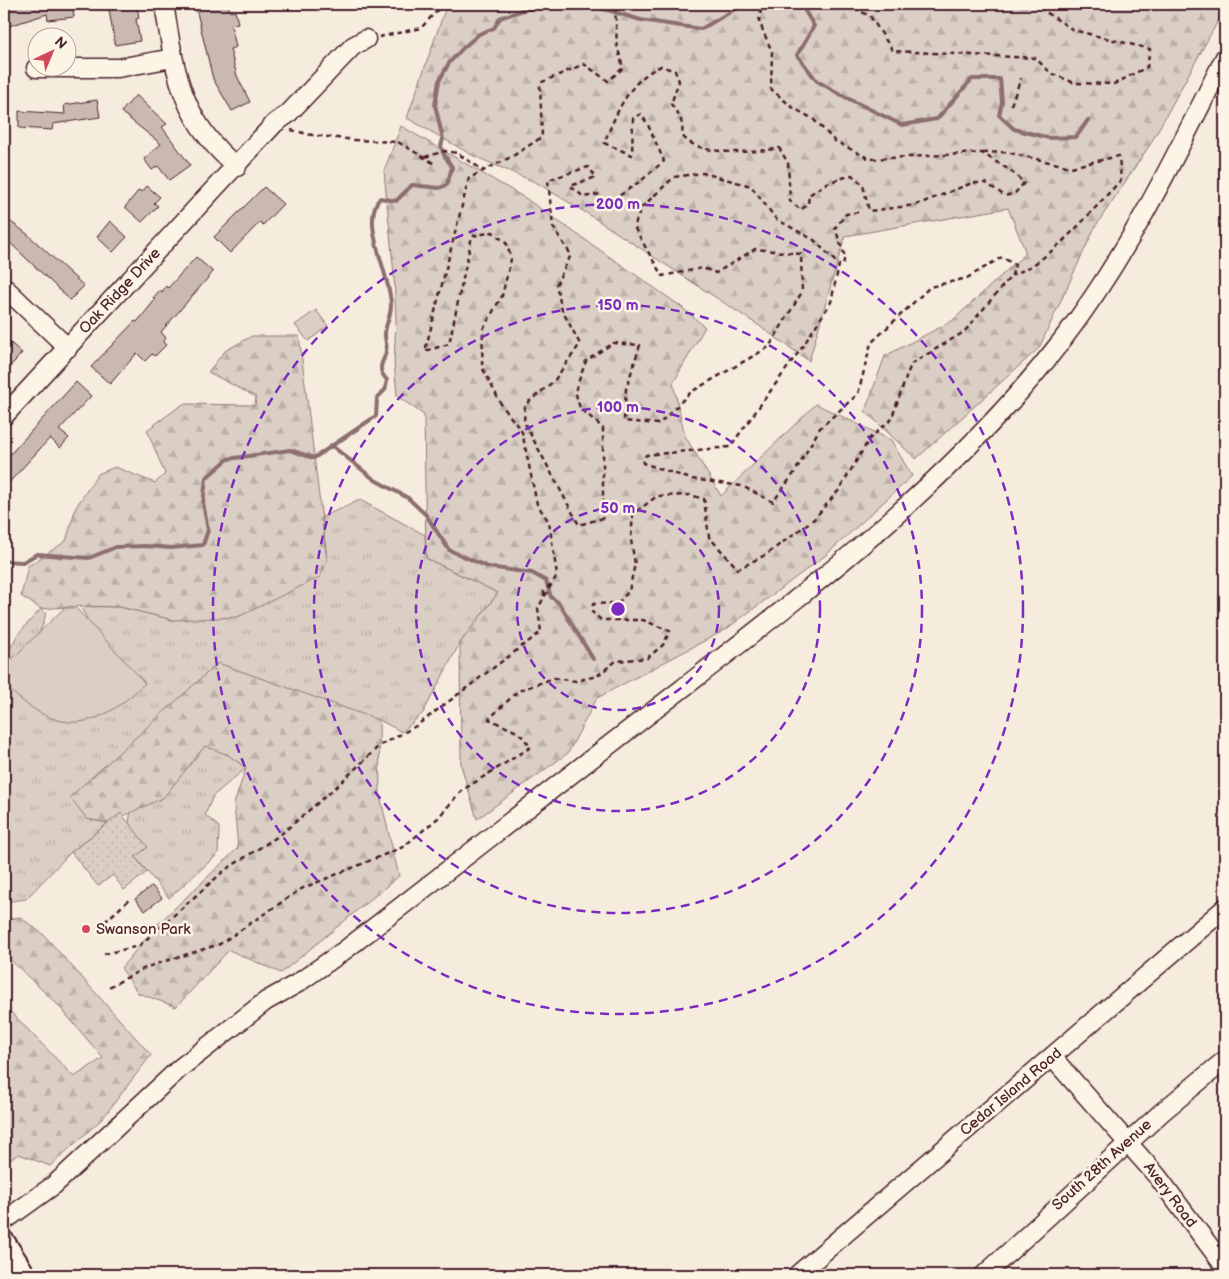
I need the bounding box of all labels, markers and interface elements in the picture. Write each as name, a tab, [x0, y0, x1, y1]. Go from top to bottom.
north arrow	[28, 28, 78, 78]
text: N	[51, 33, 70, 53]
text: 200 m	[596, 195, 640, 214]
street label: Oak Ridge Drive	[75, 244, 165, 338]
text: 150 m	[597, 296, 639, 315]
text: 100 m	[597, 398, 639, 417]
text: 50 m	[601, 499, 636, 518]
centre of rings	[609, 600, 627, 618]
place label: Swanson Park	[96, 920, 191, 939]
marker: Swanson Park	[80, 923, 92, 935]
street label: Cedar Island Road	[956, 1044, 1066, 1140]
street label: South 28th Avenue	[1048, 1115, 1156, 1215]
street label: Avery Road	[1139, 1159, 1201, 1231]

